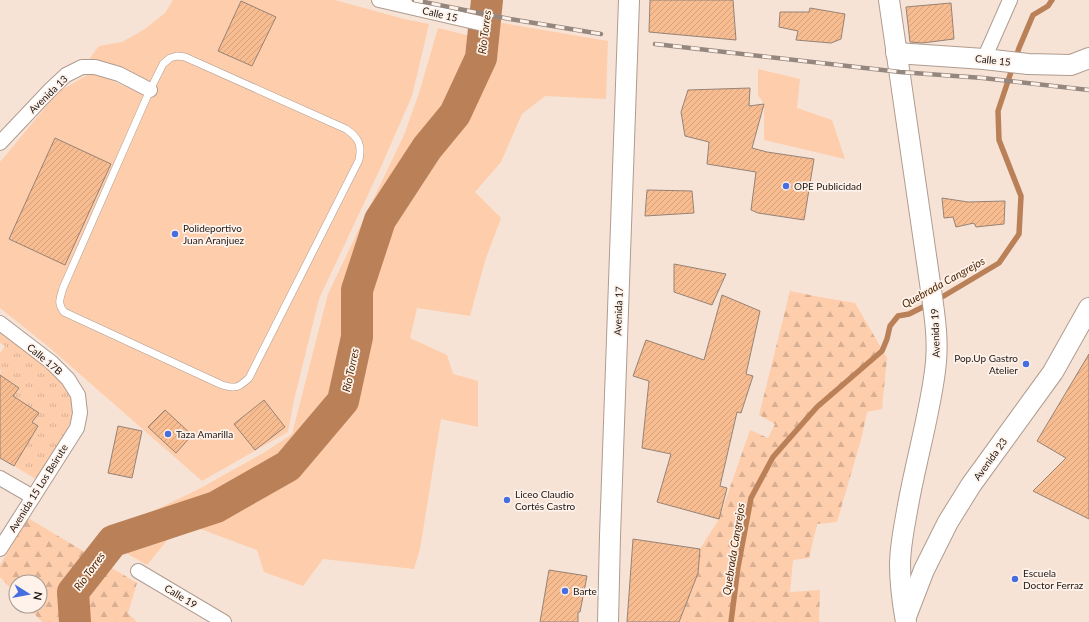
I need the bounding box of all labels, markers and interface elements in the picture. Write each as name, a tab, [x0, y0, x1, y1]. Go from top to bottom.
street label: Calle 15	[421, 4, 459, 24]
water label: Río Torres	[475, 9, 493, 55]
street label: Calle 15	[975, 52, 1012, 68]
street label: Avenida 13	[26, 72, 70, 115]
place label: OPE Publicidad	[794, 180, 862, 192]
marker: OPE Publicidad	[781, 181, 791, 191]
place label: Polideportivo Juan Aranjuez	[183, 222, 245, 246]
marker: Polideportivo Juan Aranjuez	[170, 229, 180, 239]
water label: Quebrada Cangrejos	[899, 253, 987, 310]
street label: Avenida 17	[611, 286, 625, 336]
street label: Avenida 19	[928, 308, 942, 358]
street label: Calle 17B	[25, 341, 65, 377]
water label: Río Torres	[339, 346, 361, 393]
place label: Pop.Up Gastro Atelier	[954, 352, 1018, 376]
marker: Pop.Up Gastro Atelier	[1021, 359, 1031, 369]
place label: Taza Amarilla	[176, 428, 233, 440]
marker: Taza Amarilla	[163, 429, 173, 439]
street label: Avenida 23	[971, 435, 1009, 483]
street label: Avenida 15 Los Beirute	[6, 442, 70, 534]
place label: Liceo Claudio Cortés Castro	[515, 488, 576, 512]
marker: Liceo Claudio Cortés Castro	[502, 495, 512, 505]
water label: Quebrada Cangrejos	[719, 501, 747, 596]
water label: Río Torres	[71, 549, 108, 593]
place label: Escuela Doctor Ferraz	[1023, 567, 1084, 591]
north arrow	[8, 574, 48, 614]
marker: Escuela Doctor Ferraz	[1010, 574, 1020, 584]
street label: Calle 19	[163, 582, 200, 610]
place label: Barte	[573, 585, 597, 597]
marker: Barte	[560, 586, 570, 596]
text: N	[31, 591, 45, 601]

